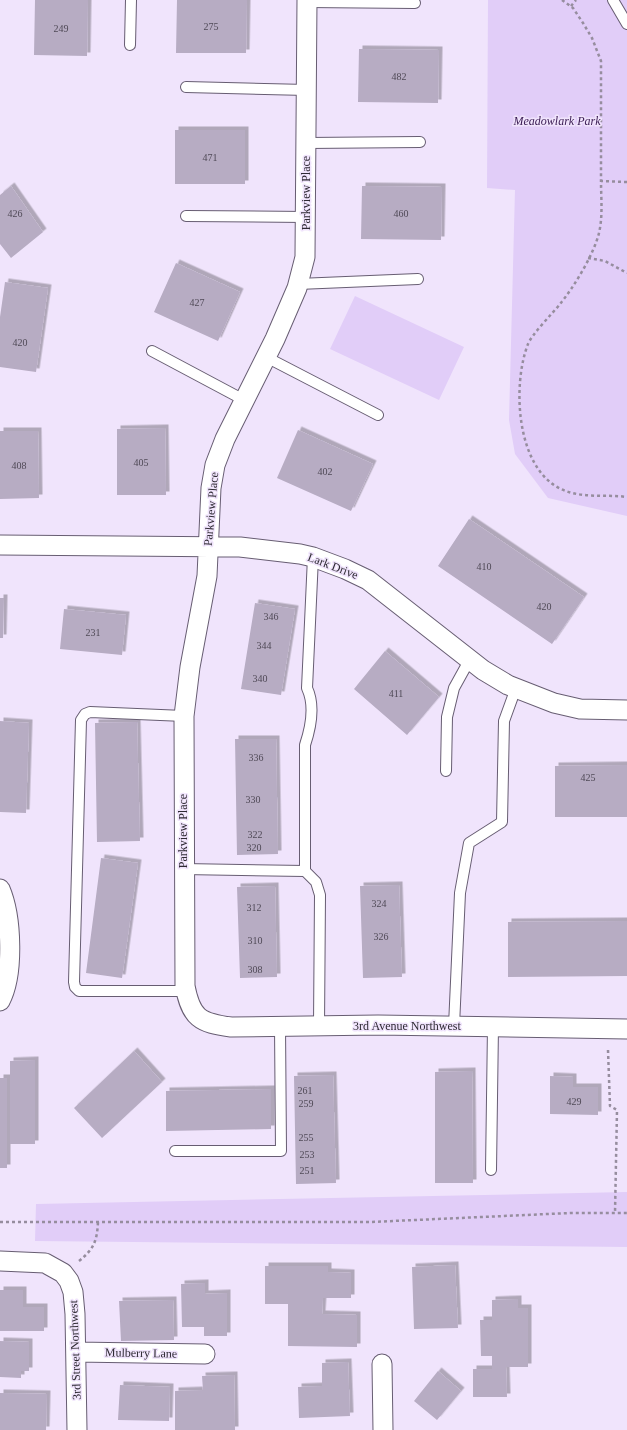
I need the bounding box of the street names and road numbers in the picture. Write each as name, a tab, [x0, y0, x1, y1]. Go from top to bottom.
street label: Parkview Place	[299, 156, 313, 230]
street label: Parkview Place	[201, 471, 221, 547]
street label: Lark Drive	[306, 550, 360, 582]
street label: Parkview Place	[176, 794, 190, 868]
street label: 3rd Avenue Northwest	[353, 1019, 462, 1033]
street label: 3rd Street Northwest	[66, 1299, 84, 1400]
street label: Mulberry Lane	[105, 1345, 177, 1361]

